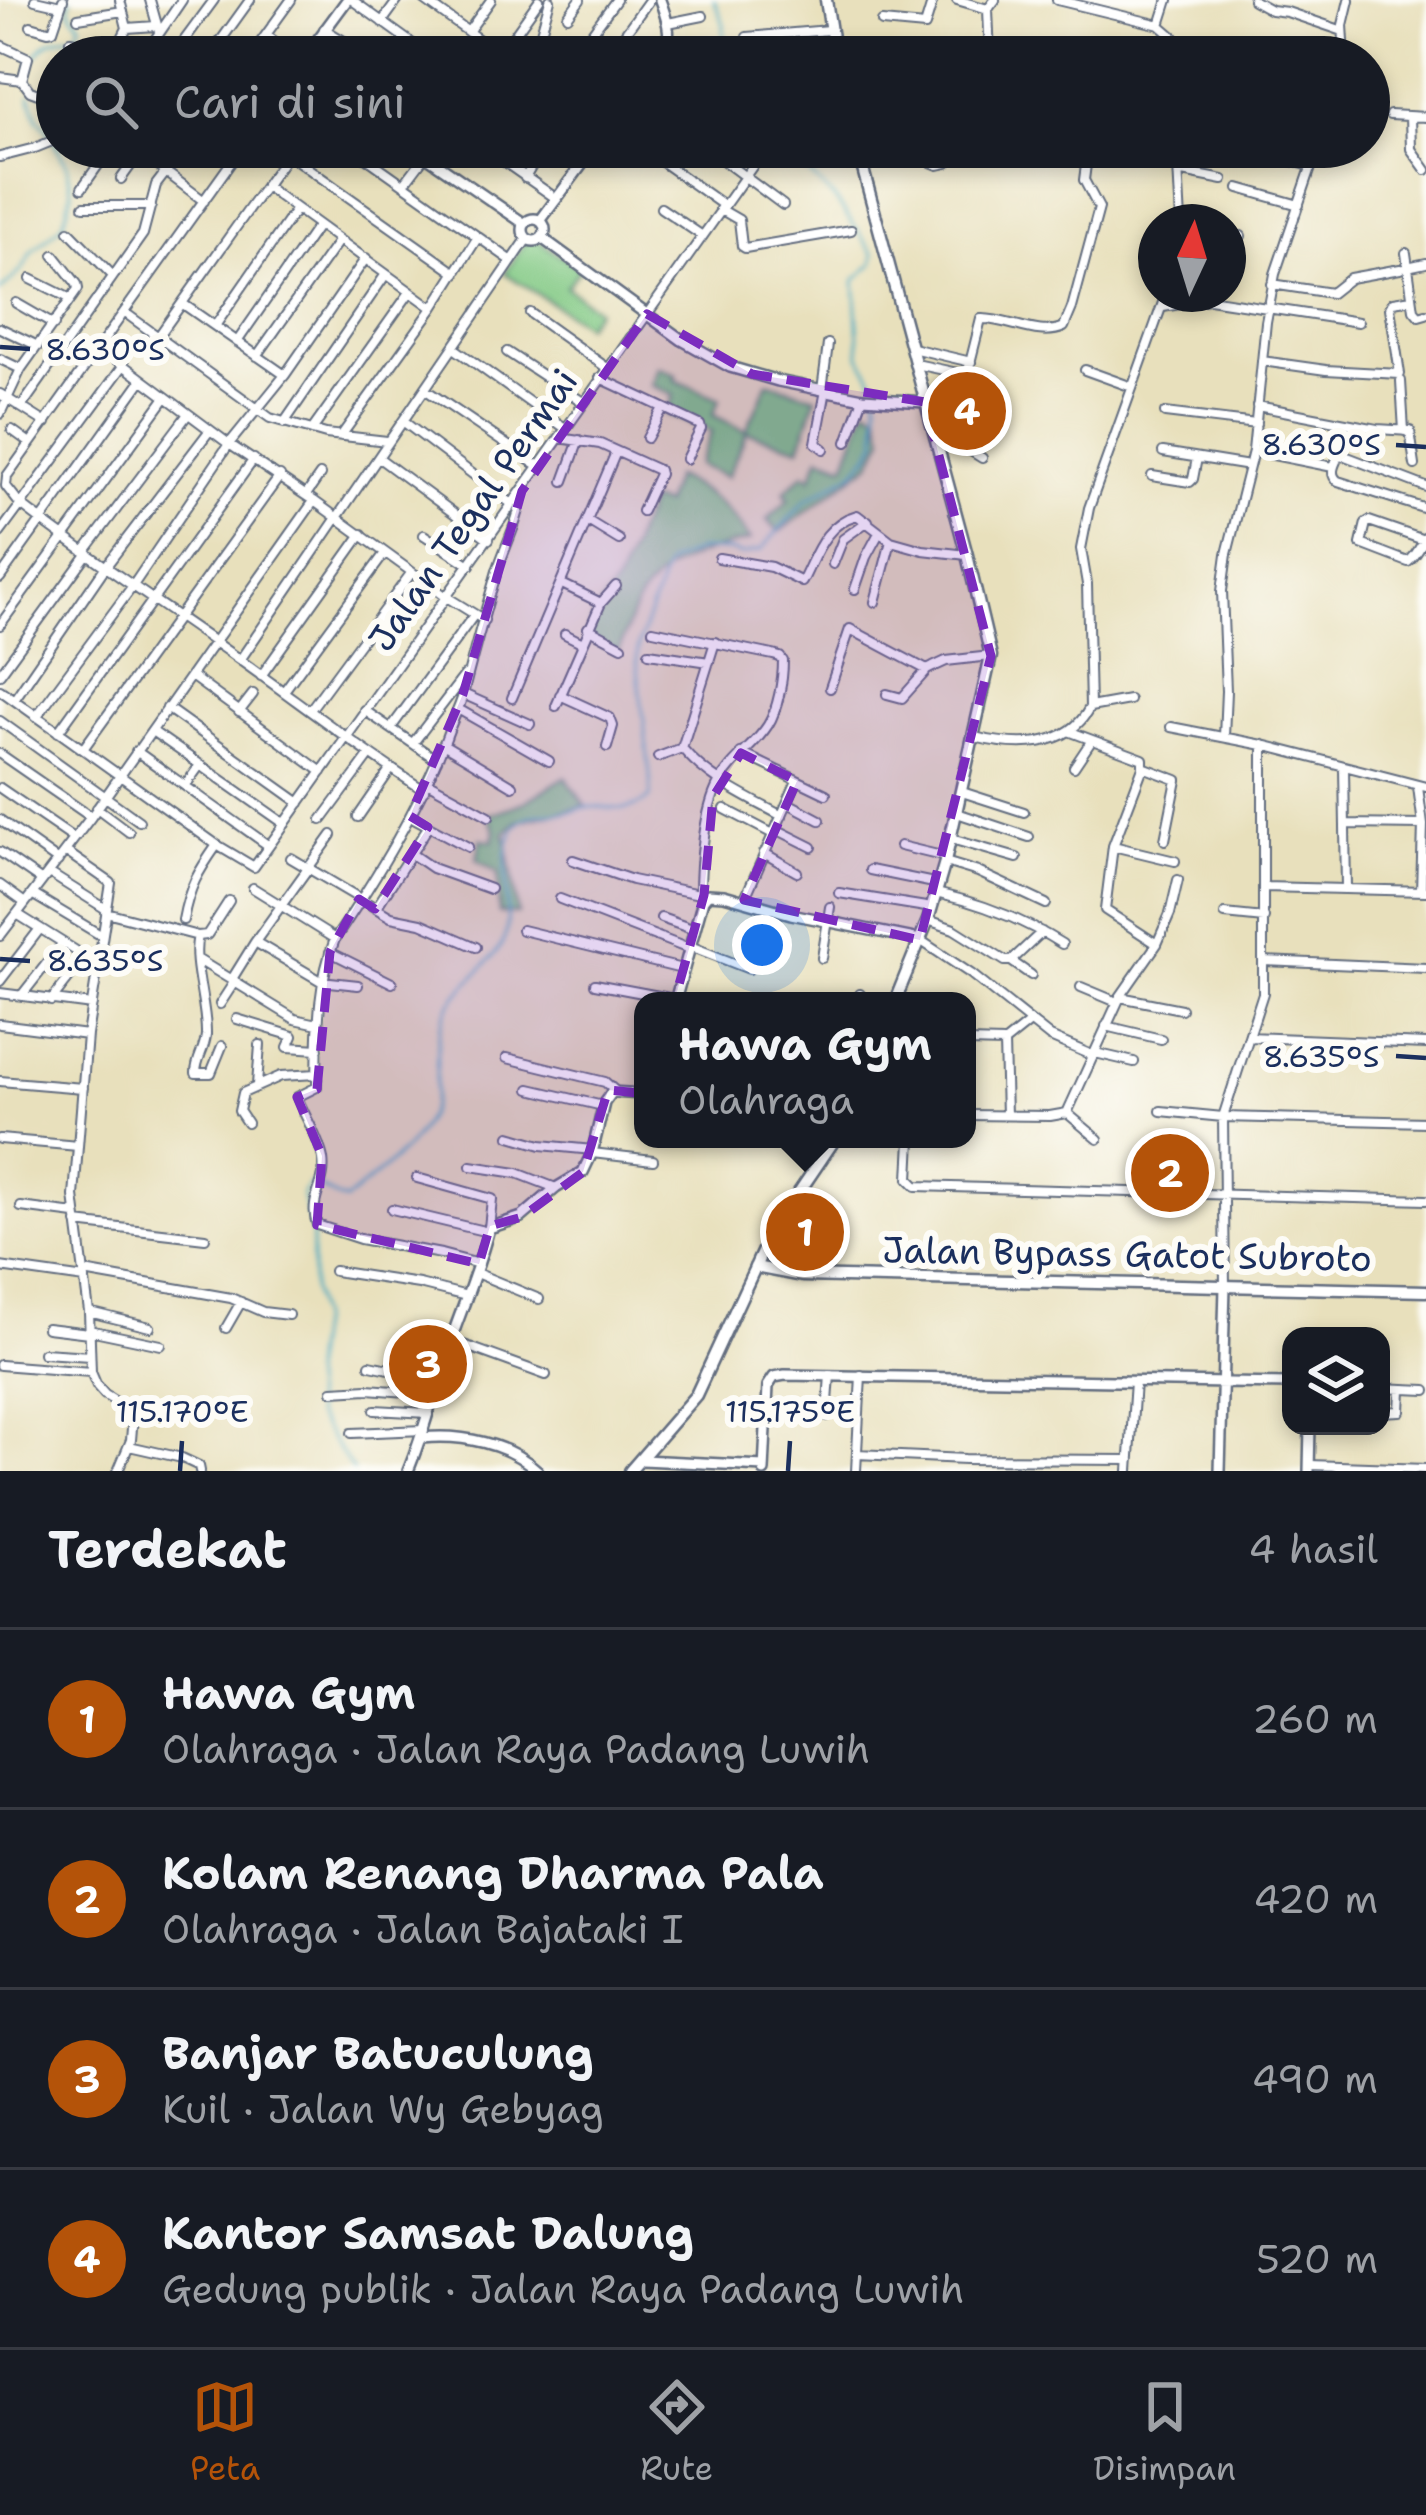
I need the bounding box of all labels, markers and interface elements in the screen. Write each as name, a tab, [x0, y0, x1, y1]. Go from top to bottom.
search box	[36, 36, 1390, 168]
icon: search	[78, 69, 144, 135]
text: Cari di sini	[174, 72, 406, 132]
north arrow	[1138, 204, 1246, 312]
text: 8.630°S	[45, 329, 165, 370]
street label: Jalan Tegal Permai	[357, 359, 589, 661]
pin: 4	[928, 366, 1006, 456]
text: 8.630°S	[1261, 424, 1381, 465]
your location	[732, 915, 792, 975]
text: 8.635°S	[47, 940, 163, 981]
popup	[634, 992, 976, 1148]
text: Hawa Gym	[678, 1014, 932, 1074]
text: 8.635°S	[1263, 1036, 1379, 1077]
text: Olahraga	[678, 1074, 854, 1126]
pin: 2	[1131, 1128, 1209, 1218]
pin: 1	[766, 1187, 844, 1277]
street label: Jalan Bypass Gatot Subroto	[882, 1225, 1372, 1283]
pin: 3	[389, 1319, 467, 1409]
map controls	[1282, 1327, 1390, 1435]
button: layers	[1282, 1327, 1390, 1435]
text: 115.170°E	[115, 1391, 249, 1432]
text: 115.175°E	[725, 1391, 855, 1432]
text: Terdekat	[48, 1515, 287, 1583]
text: 4 hasil	[1248, 1523, 1378, 1575]
text: Hawa Gym	[162, 1663, 415, 1723]
text: 1	[78, 1693, 96, 1745]
text: 260 m	[1252, 1693, 1378, 1745]
text: Olahraga · Jalan Raya Padang Luwih	[162, 1723, 870, 1775]
text: Kolam Renang Dharma Pala	[162, 1843, 824, 1903]
text: 2	[73, 1873, 101, 1925]
text: 420 m	[1253, 1873, 1378, 1925]
text: Olahraga · Jalan Bajataki I	[162, 1903, 683, 1955]
text: Banjar Batuculung	[162, 2023, 594, 2083]
text: 3	[73, 2053, 101, 2105]
text: 490 m	[1251, 2053, 1378, 2105]
text: Kuil · Jalan Wy Gebyag	[162, 2083, 604, 2135]
text: Kantor Samsat Dalung	[162, 2203, 694, 2263]
text: 4	[73, 2233, 101, 2285]
text: 520 m	[1256, 2233, 1378, 2285]
text: Gedung publik · Jalan Raya Padang Luwih	[162, 2263, 964, 2315]
tab: Peta	[190, 2374, 260, 2491]
tab: Rute	[640, 2374, 713, 2491]
tab: Disimpan	[1093, 2374, 1236, 2491]

